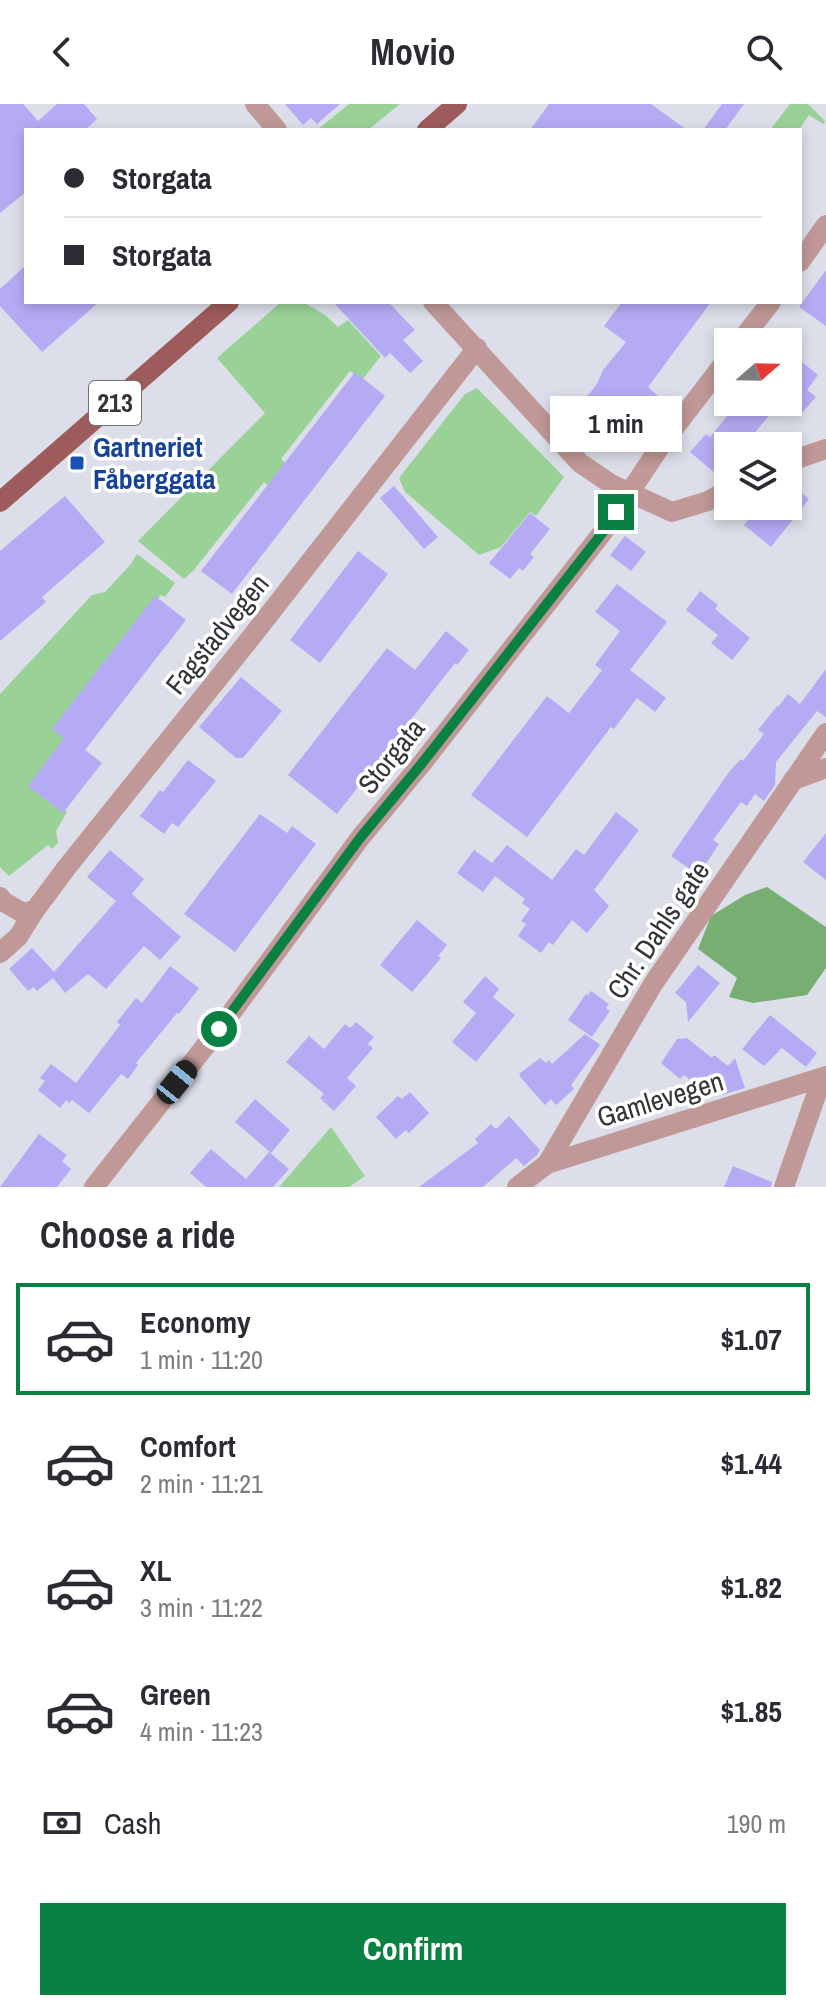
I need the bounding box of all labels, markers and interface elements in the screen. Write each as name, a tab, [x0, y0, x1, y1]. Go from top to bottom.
text: Movio	[370, 28, 456, 76]
icon: back	[40, 30, 84, 74]
icon: search	[742, 30, 786, 74]
text: Storgata	[112, 158, 212, 198]
text: Storgata	[112, 235, 212, 275]
north arrow	[714, 328, 802, 416]
map controls	[714, 328, 802, 520]
road number: 213	[89, 381, 141, 425]
callout: 1 min	[550, 396, 682, 452]
text: 1 min	[588, 406, 644, 441]
place label: Gartneriet Fåberggata	[93, 428, 216, 498]
button: layers	[714, 432, 802, 520]
marker: Gartneriet Fåberggata	[68, 454, 86, 472]
route end	[598, 494, 634, 530]
street label: Fagstadvegen	[157, 566, 277, 702]
street label: Storgata	[349, 710, 433, 802]
street label: Chr. Dahls gate	[598, 854, 718, 1006]
route start	[201, 1011, 237, 1047]
car	[153, 1056, 201, 1108]
street label: Gamlevegen	[592, 1062, 728, 1136]
text: Choose a ride	[40, 1211, 235, 1259]
text: Economy	[140, 1302, 251, 1342]
icon: car	[44, 1303, 116, 1375]
text: $1.07	[720, 1319, 782, 1359]
text: 1 min · 11:20	[140, 1342, 263, 1377]
text: Comfort	[140, 1426, 236, 1466]
icon: car	[44, 1427, 116, 1499]
text: $1.44	[720, 1443, 782, 1483]
text: 2 min · 11:21	[140, 1466, 263, 1501]
text: XL	[140, 1550, 171, 1590]
icon: car	[44, 1551, 116, 1623]
text: $1.82	[720, 1567, 782, 1607]
text: 3 min · 11:22	[140, 1590, 263, 1625]
text: Green	[140, 1674, 211, 1714]
icon: car	[44, 1675, 116, 1747]
text: $1.85	[720, 1691, 782, 1731]
text: 4 min · 11:23	[140, 1714, 263, 1749]
icon: cash	[40, 1801, 84, 1845]
text: Cash	[104, 1803, 161, 1843]
text: 190 m	[727, 1806, 786, 1841]
button: Confirm	[40, 1903, 786, 1995]

